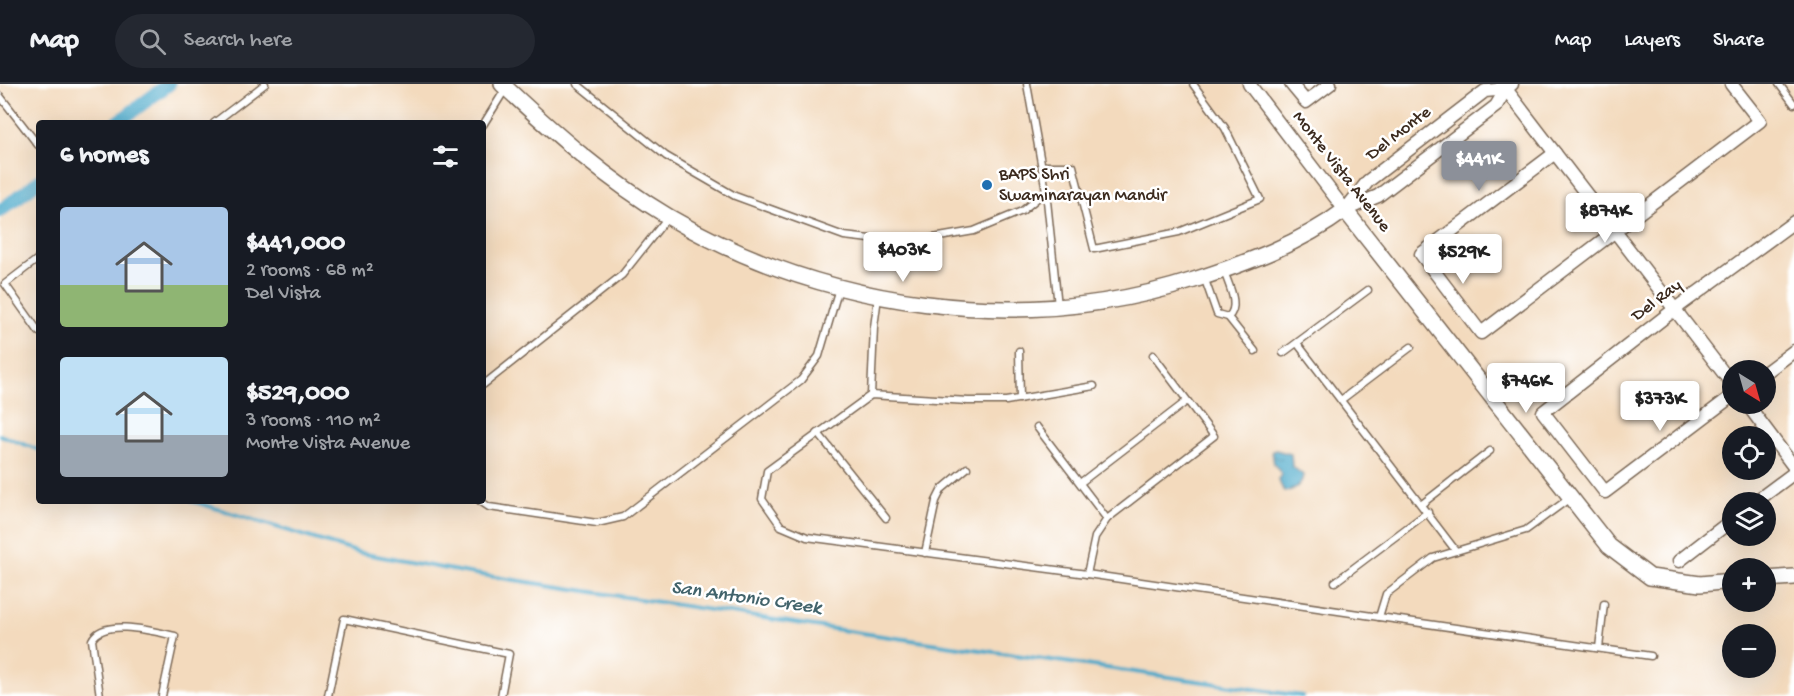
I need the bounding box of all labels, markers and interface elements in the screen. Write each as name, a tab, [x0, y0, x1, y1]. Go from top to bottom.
search box	[115, 14, 535, 68]
text: Map	[30, 25, 79, 58]
icon: search	[136, 25, 169, 58]
text: Search here	[184, 28, 292, 54]
text: Map	[1555, 29, 1591, 54]
text: Layers	[1624, 29, 1680, 54]
text: Share	[1713, 29, 1764, 54]
street label: Del Monte	[1362, 102, 1436, 166]
street label: Monte Vista Avenue	[1287, 107, 1395, 237]
icon: filters	[429, 140, 462, 173]
text: 6 homes	[60, 141, 148, 172]
pin: $441K	[1437, 141, 1521, 192]
text: $441K	[1455, 149, 1503, 172]
place label: BAPS Shri Swaminarayan Mandir	[998, 165, 1168, 207]
marker: BAPS Shri Swaminarayan Mandir	[980, 178, 994, 192]
pin: $874K	[1563, 193, 1647, 244]
text: $874K	[1580, 201, 1630, 224]
text: $441,000	[246, 229, 345, 260]
icon: home	[108, 231, 180, 303]
pin: $403K	[861, 232, 945, 283]
pin: $529K	[1421, 234, 1505, 285]
text: $403K	[877, 240, 929, 263]
text: $529K	[1438, 242, 1488, 265]
text: 2 rooms · 68 m²	[246, 260, 374, 283]
street label: Del Ray	[1627, 275, 1686, 327]
text: Del Vista	[246, 283, 321, 306]
north arrow	[1722, 360, 1776, 414]
map controls	[1722, 360, 1776, 678]
pin: $746K	[1484, 363, 1568, 414]
text: $746K	[1501, 371, 1551, 394]
text: $529,000	[246, 379, 350, 410]
icon: home	[108, 381, 180, 453]
pin: $373K	[1618, 381, 1702, 432]
text: $373K	[1634, 389, 1686, 412]
text: 3 rooms · 110 m²	[246, 410, 381, 433]
button: locate	[1722, 426, 1776, 480]
text: Monte Vista Avenue	[246, 433, 410, 456]
button: layers	[1722, 492, 1776, 546]
button: +	[1722, 558, 1776, 612]
water label: San Antonio Creek	[670, 577, 824, 621]
button: −	[1722, 624, 1776, 678]

